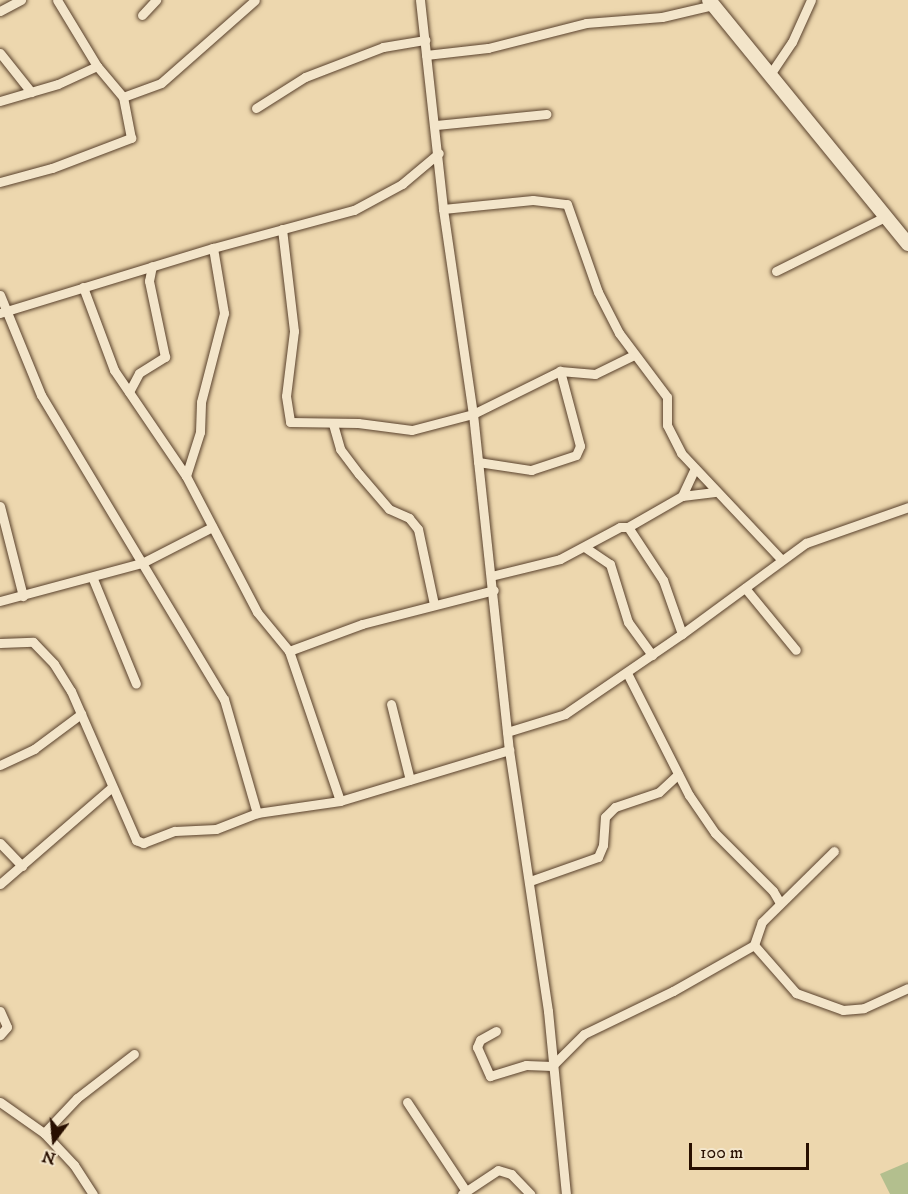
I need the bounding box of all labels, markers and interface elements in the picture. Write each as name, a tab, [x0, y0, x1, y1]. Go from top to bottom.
north arrow	[24, 1110, 84, 1170]
scale bar	[692, 1131, 812, 1169]
text: 100 m	[700, 1142, 743, 1164]
text: N	[40, 1146, 58, 1169]

